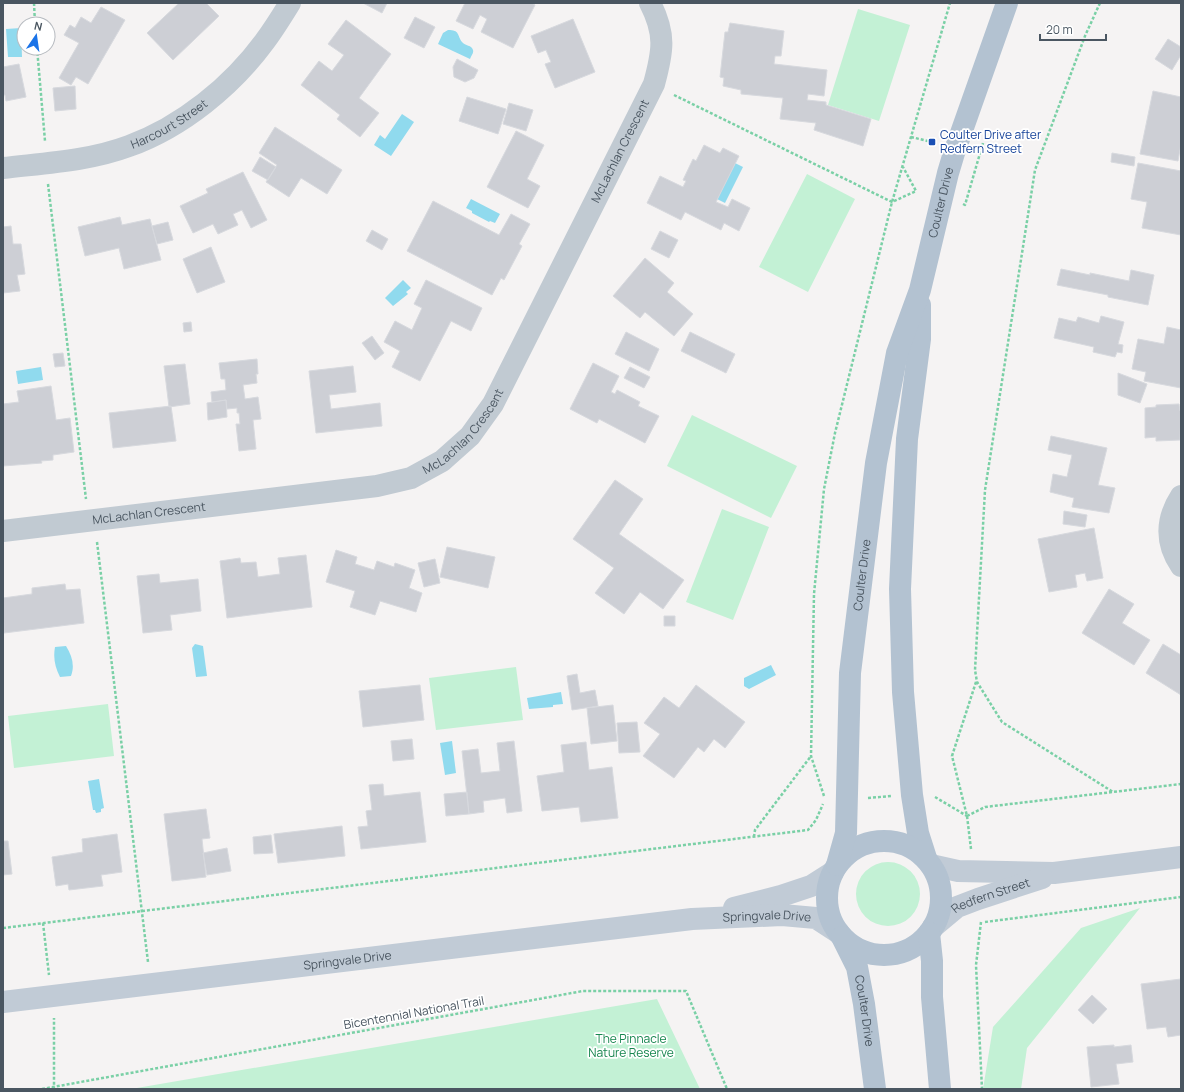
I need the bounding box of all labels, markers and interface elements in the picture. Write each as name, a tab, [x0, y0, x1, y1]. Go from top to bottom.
north arrow	[16, 16, 56, 56]
scale bar	[1040, 16, 1106, 42]
text: N	[33, 18, 44, 34]
text: 20 m	[1046, 21, 1073, 38]
street label: Harcourt Street	[128, 95, 211, 153]
street label: McLachlan Crescent	[587, 96, 653, 206]
place label: Coulter Drive after Redfern Street	[940, 126, 1042, 157]
marker: Coulter Drive after Redfern Street	[927, 137, 937, 147]
street label: Coulter Drive	[924, 165, 957, 239]
street label: McLachlan Crescent	[419, 386, 507, 478]
street label: McLachlan Crescent	[91, 498, 207, 528]
street label: Coulter Drive	[849, 538, 874, 612]
street label: Redfern Street	[947, 873, 1032, 916]
street label: Springvale Drive	[722, 906, 812, 926]
street label: Springvale Drive	[302, 946, 392, 974]
street label: Coulter Drive	[851, 974, 878, 1048]
street label: Bicentennial National Trail	[342, 992, 486, 1033]
park label: The Pinnacle Nature Reserve	[588, 1030, 674, 1061]

